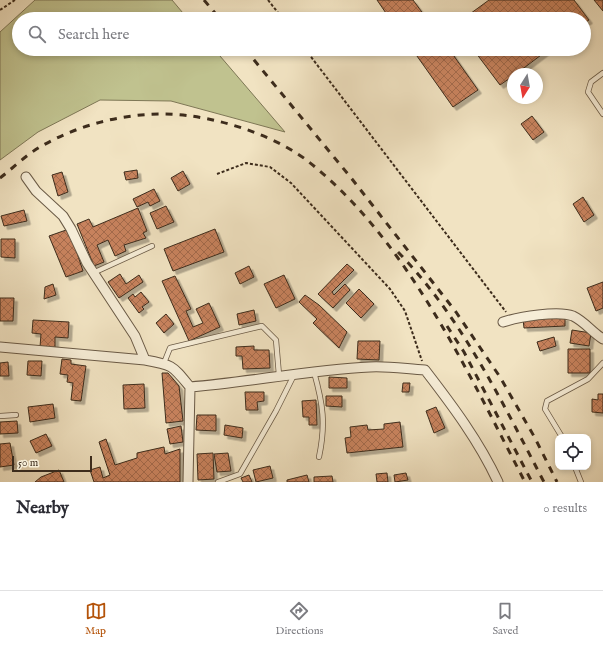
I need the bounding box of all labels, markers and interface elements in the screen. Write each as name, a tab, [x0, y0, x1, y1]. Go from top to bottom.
search box	[12, 12, 591, 56]
icon: search	[26, 23, 48, 45]
text: Search here	[58, 25, 129, 44]
north arrow	[507, 68, 543, 104]
map controls	[555, 434, 591, 470]
button: locate	[555, 434, 591, 470]
scale bar	[12, 454, 92, 473]
text: 50 m	[18, 456, 38, 470]
text: Nearby	[16, 498, 69, 519]
text: 0 results	[543, 500, 587, 517]
tab: Map	[85, 600, 107, 638]
tab: Directions	[276, 600, 323, 638]
tab: Saved	[492, 600, 518, 638]

